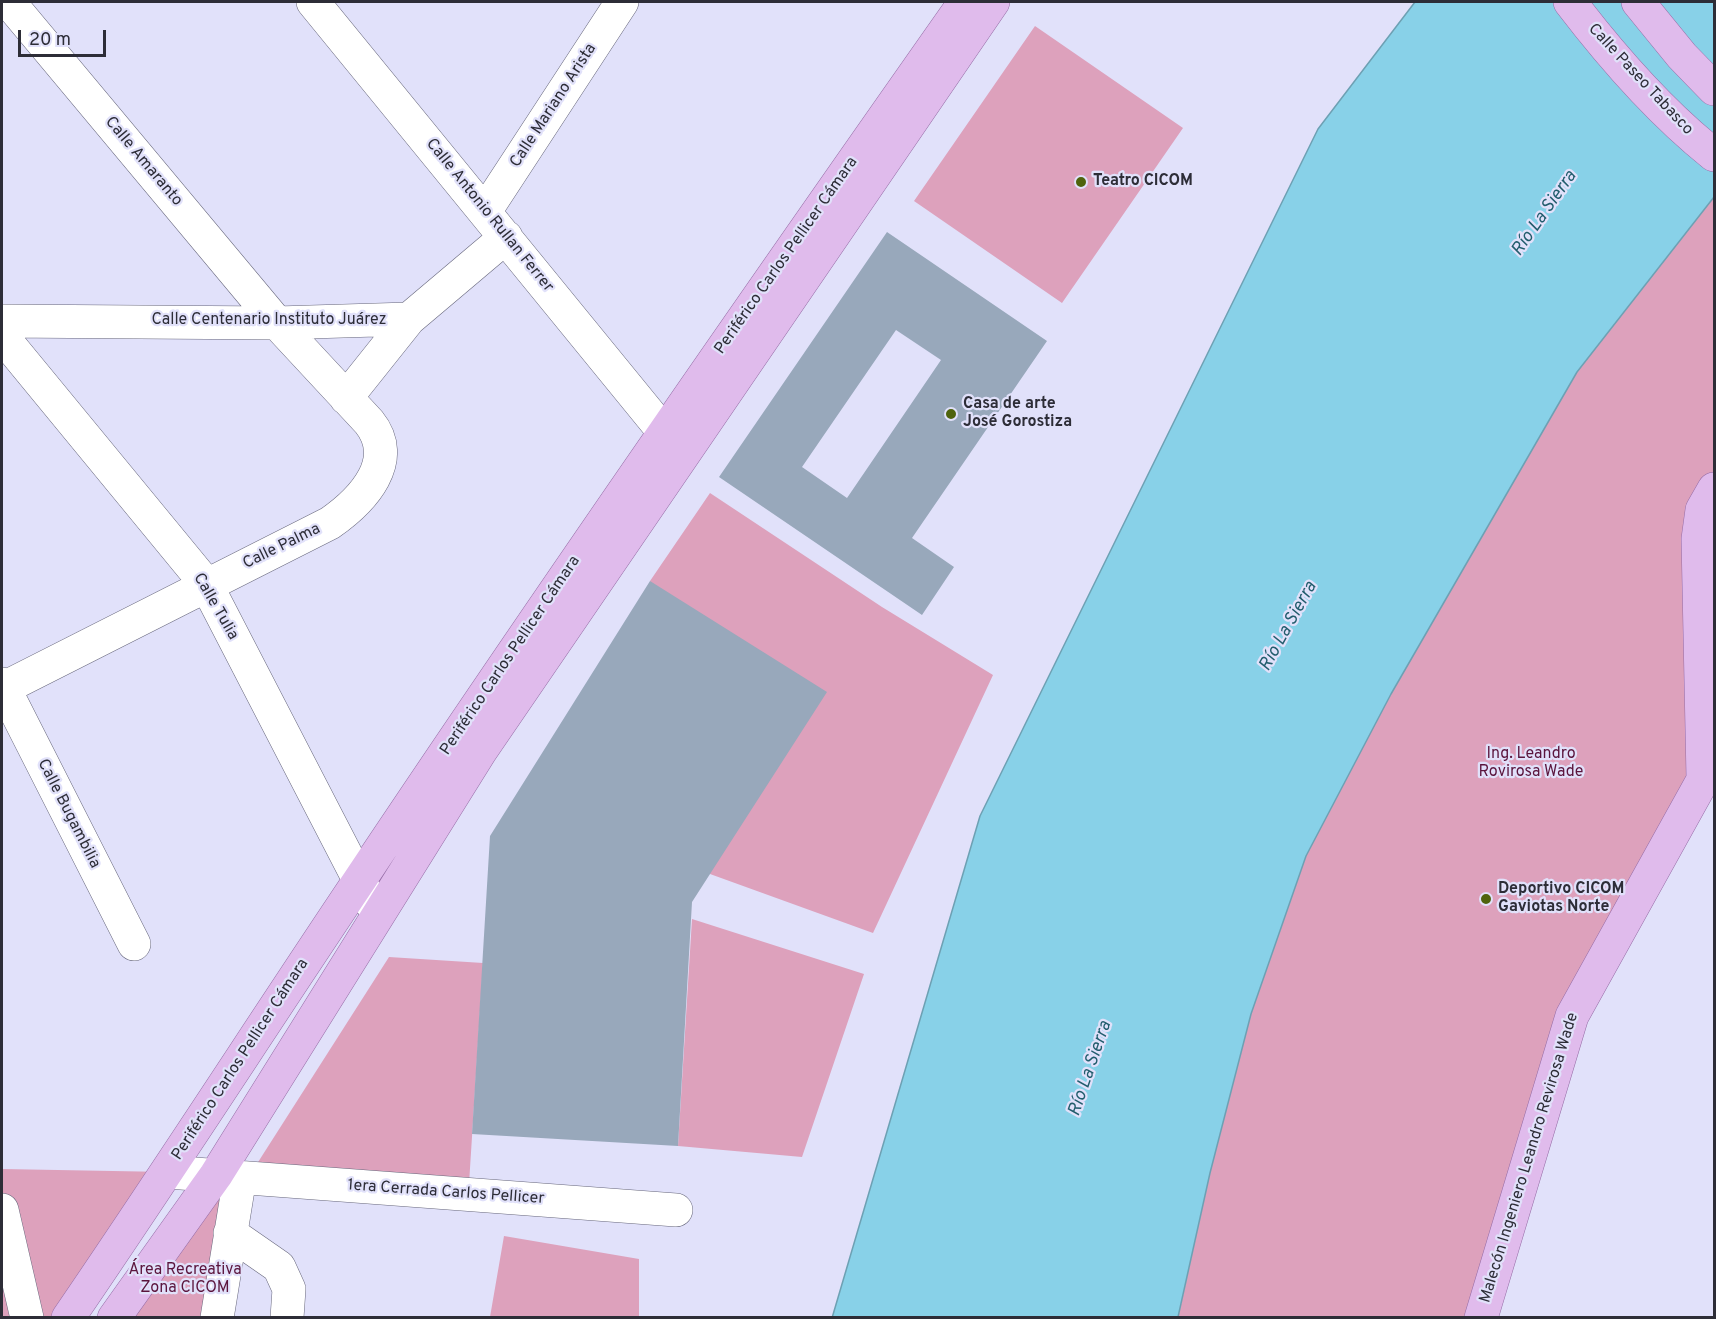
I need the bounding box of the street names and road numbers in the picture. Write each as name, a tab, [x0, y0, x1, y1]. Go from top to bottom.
street label: Calle Paseo Tabasco	[1583, 20, 1697, 140]
street label: Calle Mariano Arista	[507, 40, 601, 172]
street label: Calle Amaranto	[100, 113, 186, 211]
street label: Calle Antonio Rullan Ferrer	[421, 135, 557, 297]
street label: Periférico Carlos Pellicer Cámara	[711, 154, 863, 358]
street label: Calle Centenario Instituto Juárez	[151, 311, 387, 331]
street label: Calle Palma	[240, 520, 324, 574]
street label: Periférico Carlos Pellicer Cámara	[437, 553, 585, 759]
street label: Calle Tulia	[188, 570, 242, 644]
street label: Calle Bugambilia	[32, 756, 104, 872]
street label: Periférico Carlos Pellicer Cámara	[169, 956, 313, 1164]
street label: Malecón Ingeniero Leandro Revirosa Wade	[1477, 1011, 1583, 1305]
street label: 1era Cerrada Carlos Pellicer	[347, 1177, 545, 1209]

